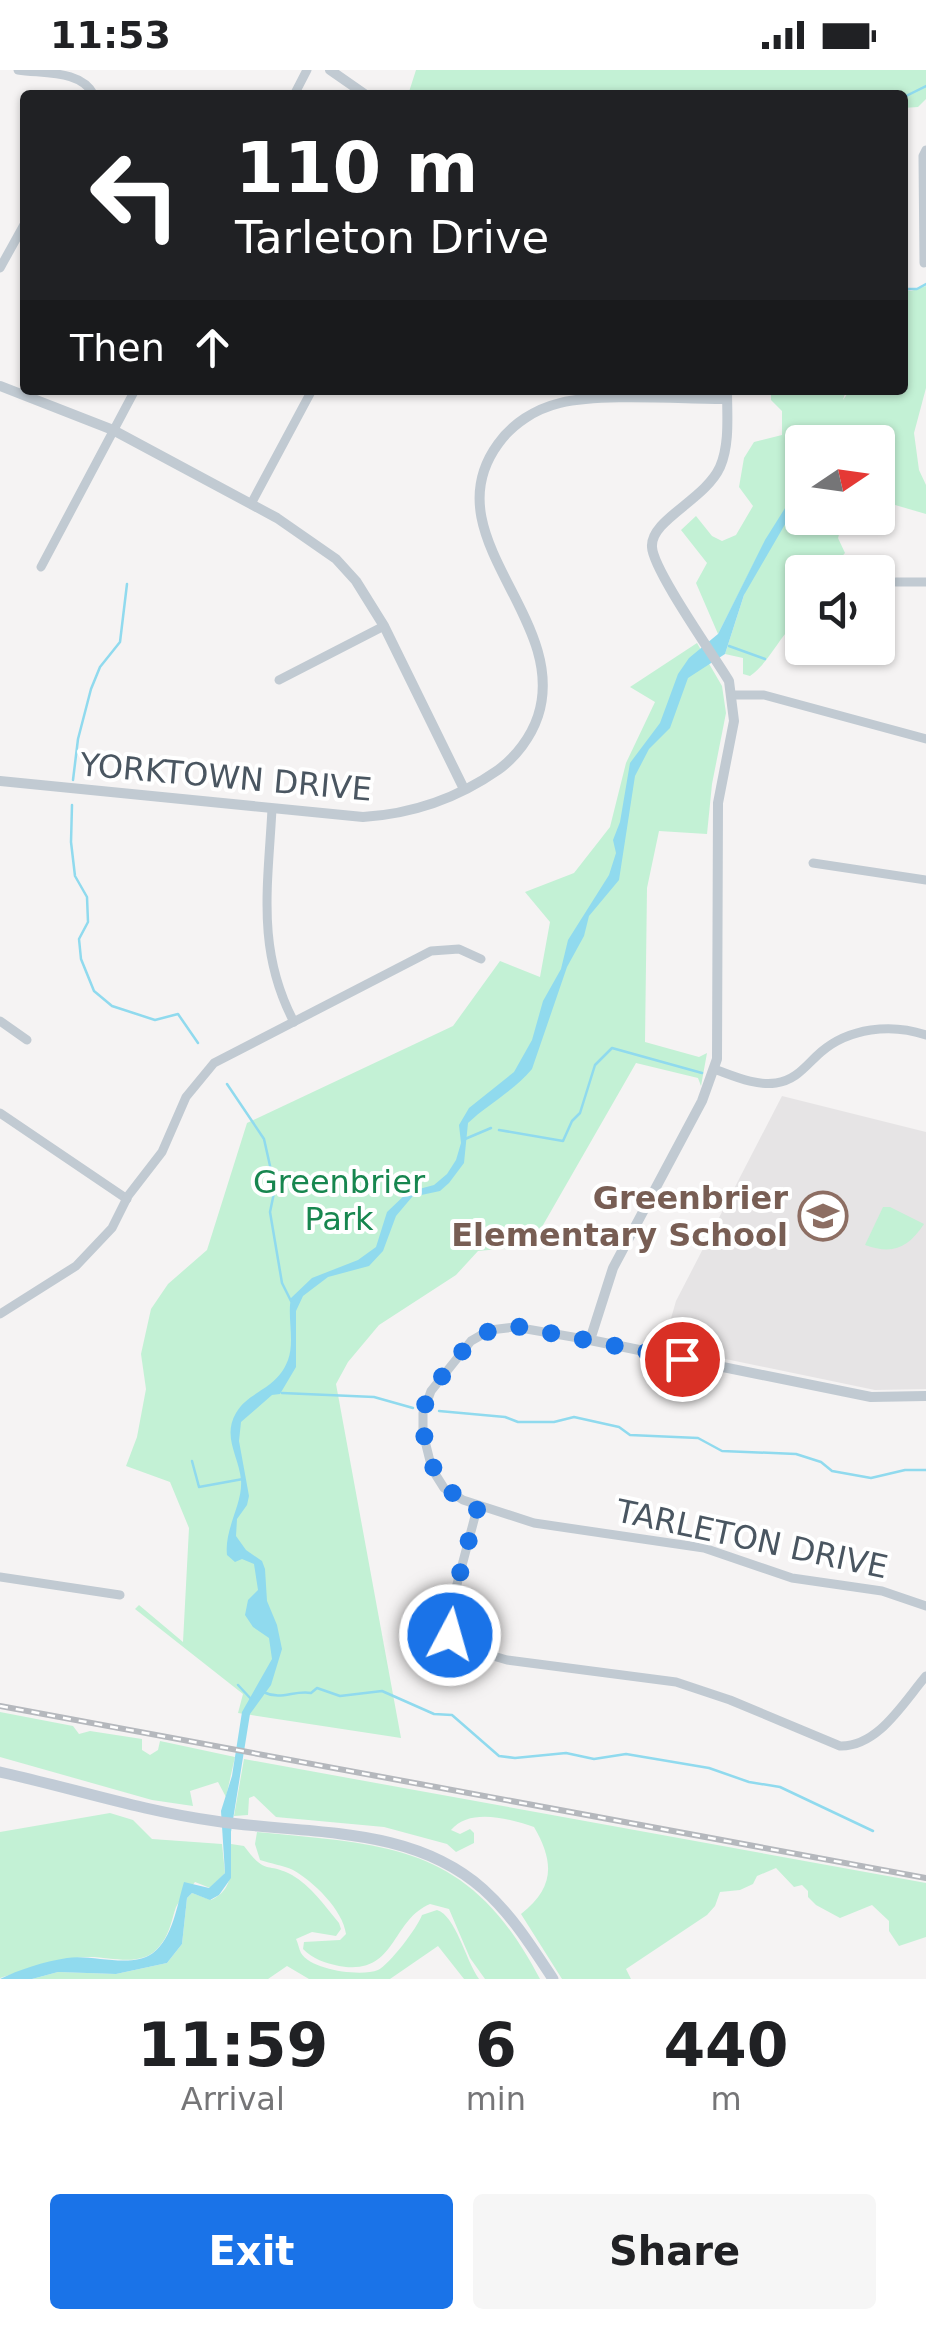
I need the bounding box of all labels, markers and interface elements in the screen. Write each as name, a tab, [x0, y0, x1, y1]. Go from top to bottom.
text: 11:53	[50, 13, 171, 57]
text: 110 m	[235, 127, 478, 209]
icon: left	[70, 130, 200, 260]
text: Tarleton Drive	[235, 211, 549, 264]
icon: ahead	[185, 320, 240, 375]
text: Then	[70, 326, 165, 370]
north arrow	[785, 425, 895, 535]
map controls	[785, 425, 895, 665]
button: sound	[785, 555, 895, 665]
street label: YORKTOWN DRIVE	[78, 745, 373, 809]
park label: Greenbrier Park	[253, 1163, 426, 1238]
place label: Greenbrier Elementary School	[451, 1179, 788, 1254]
school or university icon: Greenbrier Elementary School	[797, 1190, 849, 1242]
pin	[640, 1317, 725, 1402]
icon: arrive	[655, 1332, 710, 1387]
street label: TARLETON DRIVE	[612, 1491, 891, 1586]
position arrow	[398, 1583, 502, 1687]
text: 11:59	[137, 2010, 328, 2080]
text: 6	[475, 2010, 517, 2080]
text: 440	[663, 2010, 789, 2080]
text: Arrival	[181, 2080, 285, 2118]
text: min	[466, 2080, 526, 2118]
text: m	[710, 2080, 742, 2118]
button: Exit	[50, 2194, 453, 2309]
button: Share	[473, 2194, 876, 2309]

